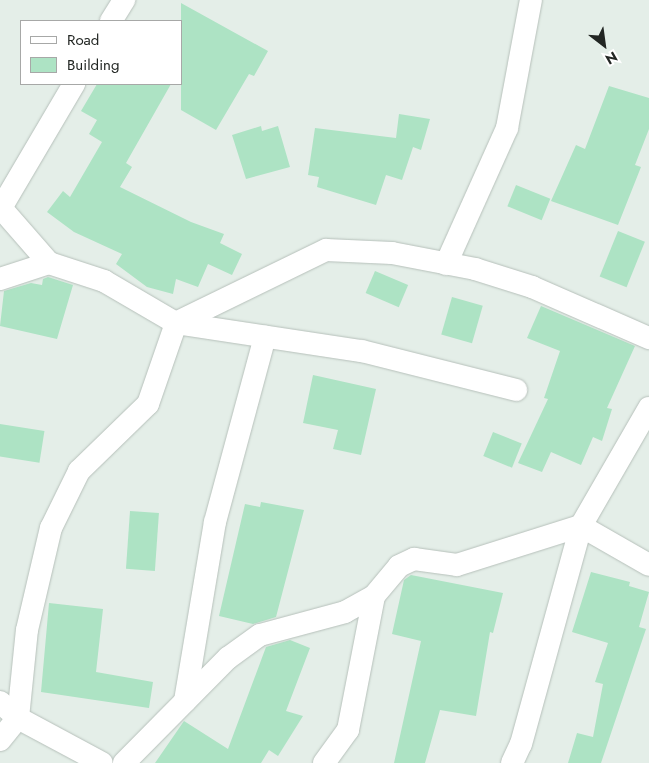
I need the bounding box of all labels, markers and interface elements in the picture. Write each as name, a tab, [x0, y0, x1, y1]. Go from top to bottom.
legend	[20, 20, 182, 85]
north arrow	[579, 20, 629, 70]
text: Road	[67, 29, 99, 51]
text: N	[602, 47, 621, 69]
text: Building	[67, 54, 119, 76]

